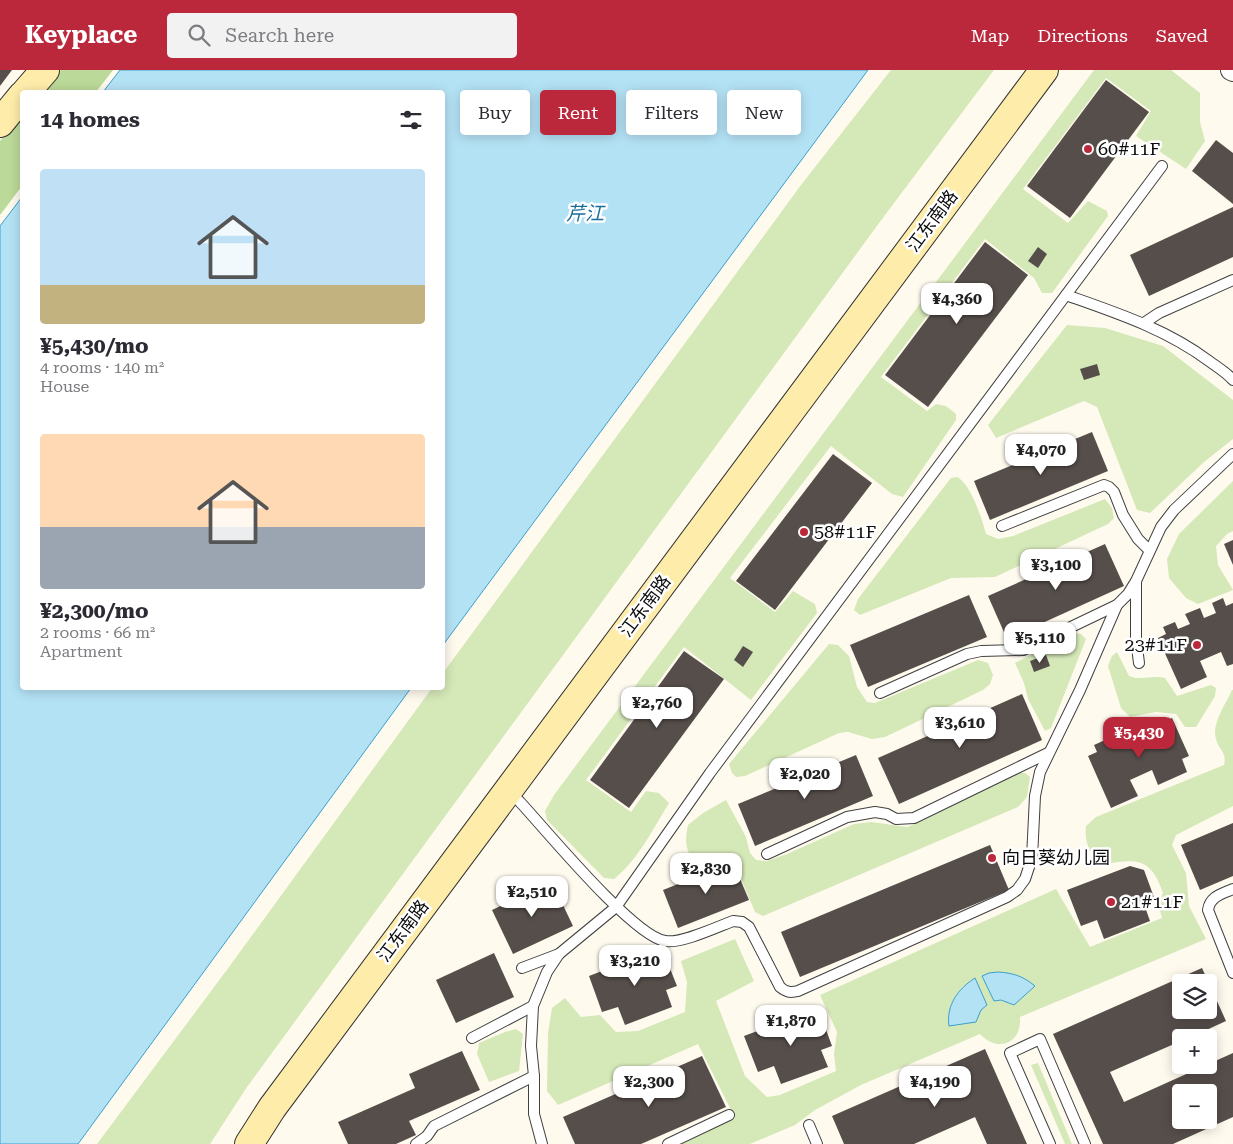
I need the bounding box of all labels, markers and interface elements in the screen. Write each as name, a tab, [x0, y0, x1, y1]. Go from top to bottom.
search box	[167, 13, 517, 58]
text: Keyplace	[25, 21, 137, 49]
icon: search	[185, 21, 213, 49]
text: Search here	[225, 24, 334, 47]
text: Map	[971, 25, 1009, 46]
text: Directions	[1037, 25, 1128, 46]
text: Saved	[1156, 25, 1208, 46]
chip: Buy	[460, 90, 530, 135]
chip: Rent	[540, 90, 616, 135]
chip: Filters	[626, 90, 717, 135]
chip: New	[727, 90, 801, 135]
icon: filters	[397, 106, 425, 134]
text: 14 homes	[40, 108, 140, 132]
place label: 60#11F	[1098, 138, 1161, 159]
marker: 60#11F	[1082, 143, 1094, 155]
street label: 江东南路	[902, 186, 962, 256]
icon: home	[188, 202, 278, 292]
water label: 芹江	[566, 202, 606, 225]
pin: ¥4,360	[916, 282, 998, 325]
text: ¥4,360	[932, 289, 982, 308]
text: ¥5,430/mo	[40, 334, 149, 358]
text: 4 rooms · 140 m²	[40, 358, 164, 377]
text: House	[40, 377, 89, 396]
pin: ¥4,070	[1000, 434, 1082, 476]
text: ¥4,070	[1016, 440, 1066, 459]
icon: home	[188, 467, 278, 557]
place label: 58#11F	[814, 521, 877, 542]
marker: 58#11F	[798, 526, 810, 538]
pin: ¥3,100	[1015, 548, 1097, 591]
text: ¥3,100	[1031, 555, 1081, 574]
street label: 江东南路	[615, 571, 675, 641]
text: ¥2,300/mo	[40, 599, 149, 623]
pin: ¥5,110	[999, 622, 1081, 664]
text: 2 rooms · 66 m²	[40, 623, 155, 642]
text: ¥5,110	[1015, 628, 1065, 647]
place label: 23#11F	[1125, 634, 1187, 655]
marker: 23#11F	[1191, 639, 1203, 651]
text: Apartment	[40, 642, 123, 661]
pin: ¥2,760	[616, 686, 698, 729]
text: ¥2,760	[632, 693, 682, 712]
pin: ¥3,610	[919, 706, 1001, 749]
text: ¥3,610	[935, 713, 985, 732]
pin: ¥5,430	[1098, 716, 1180, 759]
text: ¥5,430	[1114, 723, 1164, 742]
pin: ¥2,020	[764, 758, 846, 800]
text: ¥2,020	[780, 764, 830, 783]
place label: 向日葵幼儿园	[1002, 847, 1110, 868]
pin: ¥2,830	[665, 852, 747, 895]
marker: 向日葵幼儿园	[986, 852, 998, 864]
text: ¥2,830	[681, 859, 731, 878]
pin: ¥2,510	[491, 876, 573, 918]
text: ¥2,510	[507, 882, 557, 901]
place label: 21#11F	[1121, 891, 1184, 912]
street label: 江东南路	[373, 896, 433, 966]
marker: 21#11F	[1105, 896, 1117, 908]
pin: ¥3,210	[594, 944, 676, 987]
text: ¥3,210	[610, 951, 660, 970]
map controls	[1172, 974, 1217, 1129]
button: layers	[1172, 974, 1217, 1019]
pin: ¥1,870	[750, 1004, 832, 1047]
text: ¥1,870	[766, 1011, 816, 1030]
button: +	[1172, 1029, 1217, 1074]
pin: ¥2,300	[608, 1066, 690, 1108]
pin: ¥4,190	[894, 1066, 976, 1108]
text: ¥2,300	[624, 1072, 674, 1091]
text: ¥4,190	[910, 1072, 960, 1091]
button: −	[1172, 1084, 1217, 1129]

